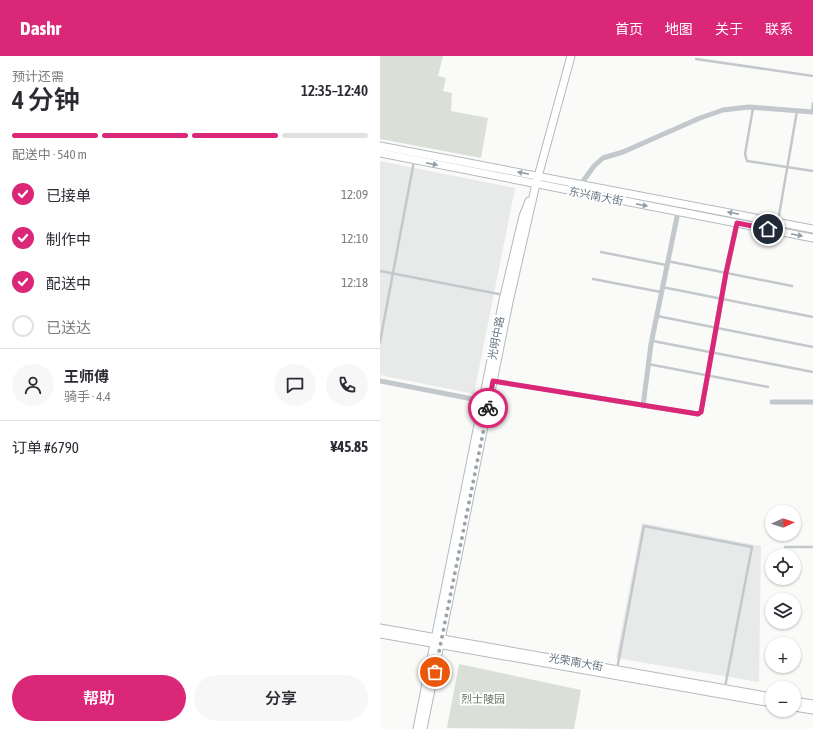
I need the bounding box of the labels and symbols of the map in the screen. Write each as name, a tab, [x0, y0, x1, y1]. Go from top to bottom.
one-way arrow	[426, 161, 438, 167]
one-way arrow	[517, 170, 529, 176]
street label: 东兴南大街	[568, 185, 624, 207]
one-way arrow	[636, 202, 648, 208]
one-way arrow	[727, 210, 740, 216]
pin	[751, 212, 785, 246]
one-way arrow	[791, 232, 803, 238]
street label: 光明中路	[486, 315, 506, 361]
courier	[468, 388, 508, 428]
north arrow	[765, 505, 801, 541]
street label: 光荣南大街	[548, 651, 604, 673]
pin	[418, 655, 452, 689]
park label: 烈士陵园	[461, 693, 505, 705]

